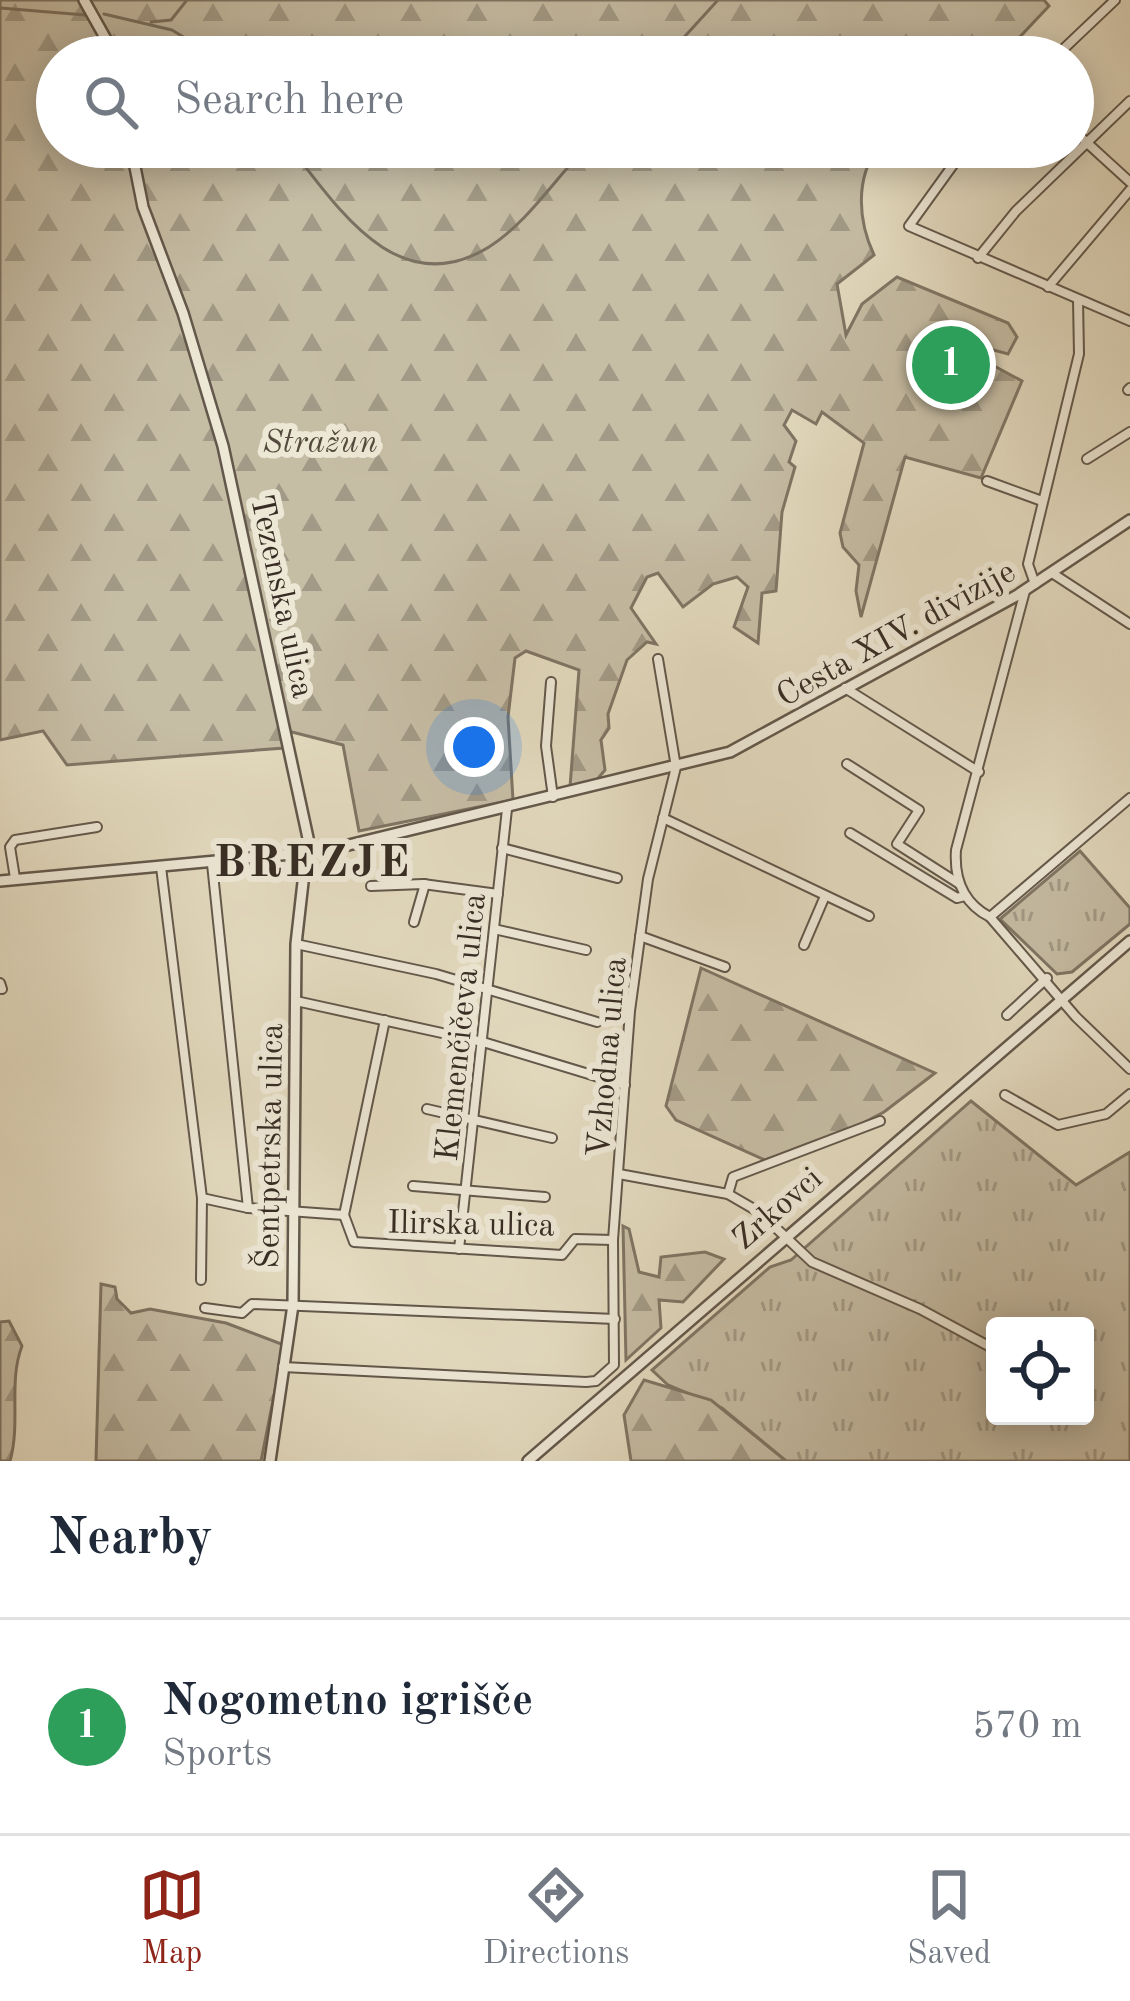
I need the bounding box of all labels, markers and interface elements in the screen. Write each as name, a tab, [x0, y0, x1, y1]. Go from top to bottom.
search box	[36, 36, 1094, 168]
icon: search	[78, 69, 144, 135]
text: Search here	[174, 79, 404, 124]
pin: 1	[912, 320, 990, 410]
park label: Stražun	[262, 427, 378, 460]
street label: Tezenska ulica	[243, 492, 318, 701]
street label: Cesta XIV. divizije	[772, 556, 1022, 714]
your location	[444, 717, 504, 777]
district label: BREZJE	[214, 842, 412, 887]
street label: Klemenčičeva ulica	[432, 892, 493, 1163]
street label: Vzhodna ulica	[583, 956, 634, 1159]
street label: Šentpetrska ulica	[246, 1023, 290, 1269]
street label: Zrkovci	[727, 1162, 829, 1257]
street label: Ilirska ulica	[387, 1208, 555, 1243]
map controls	[986, 1317, 1094, 1425]
button: locate	[986, 1317, 1094, 1425]
text: Nearby	[48, 1514, 213, 1565]
text: Nogometno igrišče	[162, 1680, 533, 1725]
text: 1	[76, 1707, 98, 1746]
text: 570 m	[972, 1707, 1082, 1746]
text: Sports	[162, 1735, 272, 1774]
tab: Map	[139, 1862, 205, 1975]
tab: Directions	[483, 1862, 629, 1975]
tab: Saved	[907, 1862, 991, 1975]

